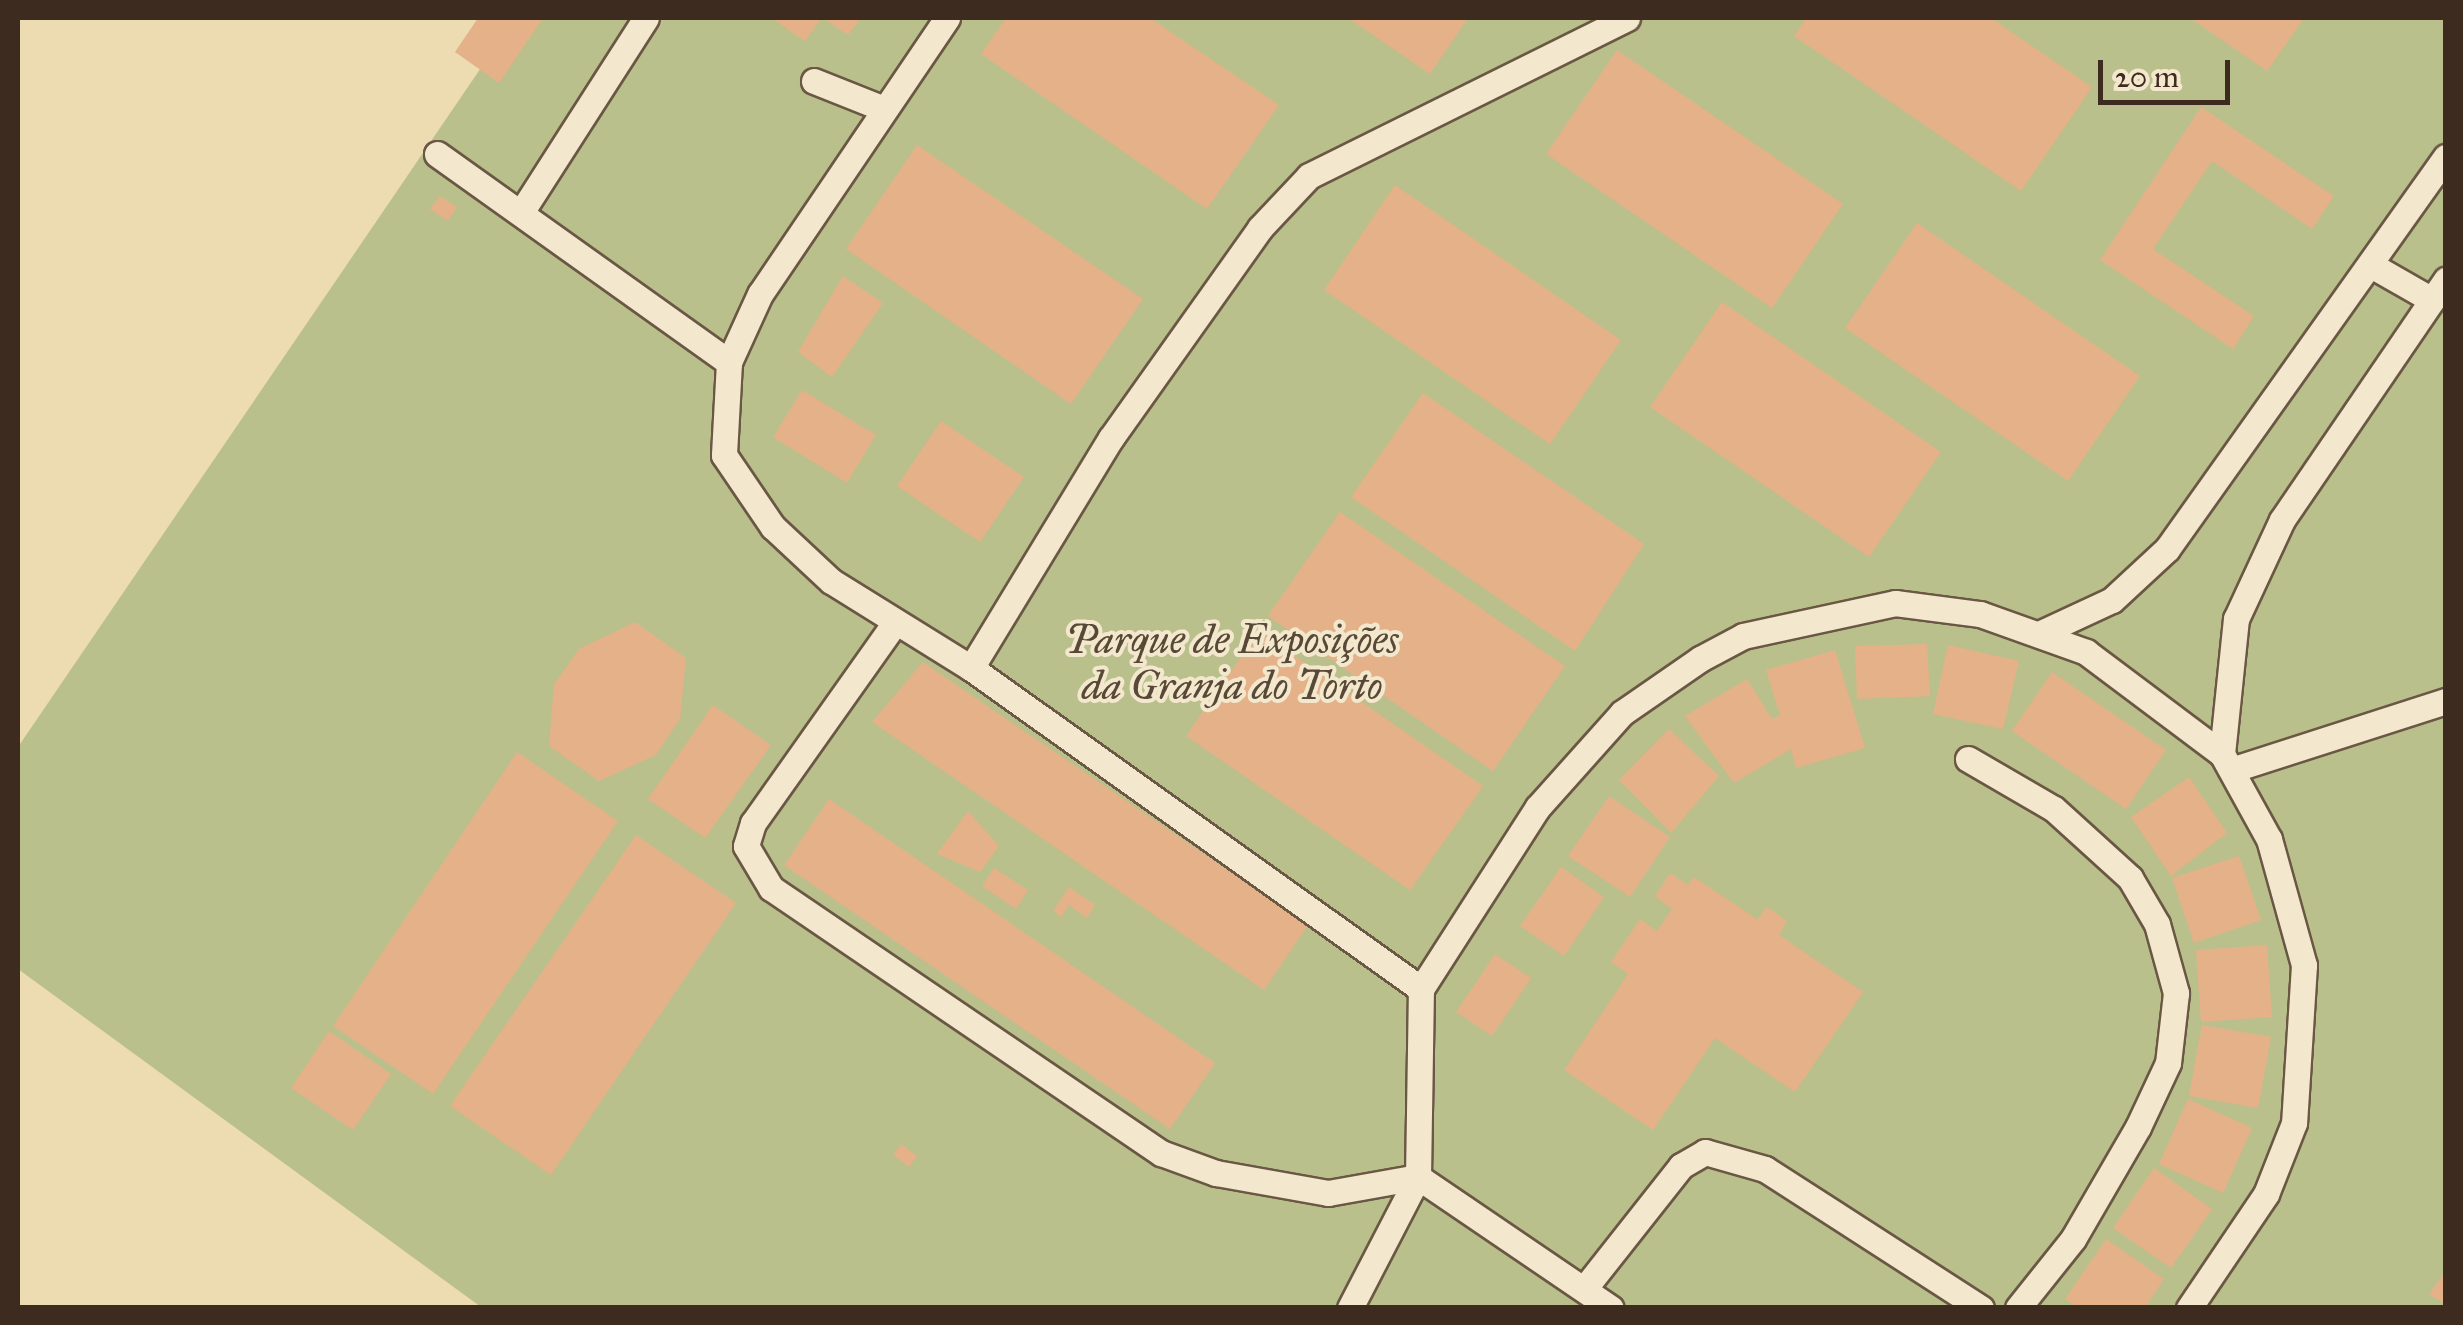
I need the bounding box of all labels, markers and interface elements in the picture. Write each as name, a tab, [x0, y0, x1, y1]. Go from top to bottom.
scale bar	[2103, 40, 2236, 102]
text: 20 m	[2115, 59, 2179, 95]
park label: Parque de Exposições da Granja do Torto	[1065, 616, 1399, 710]

